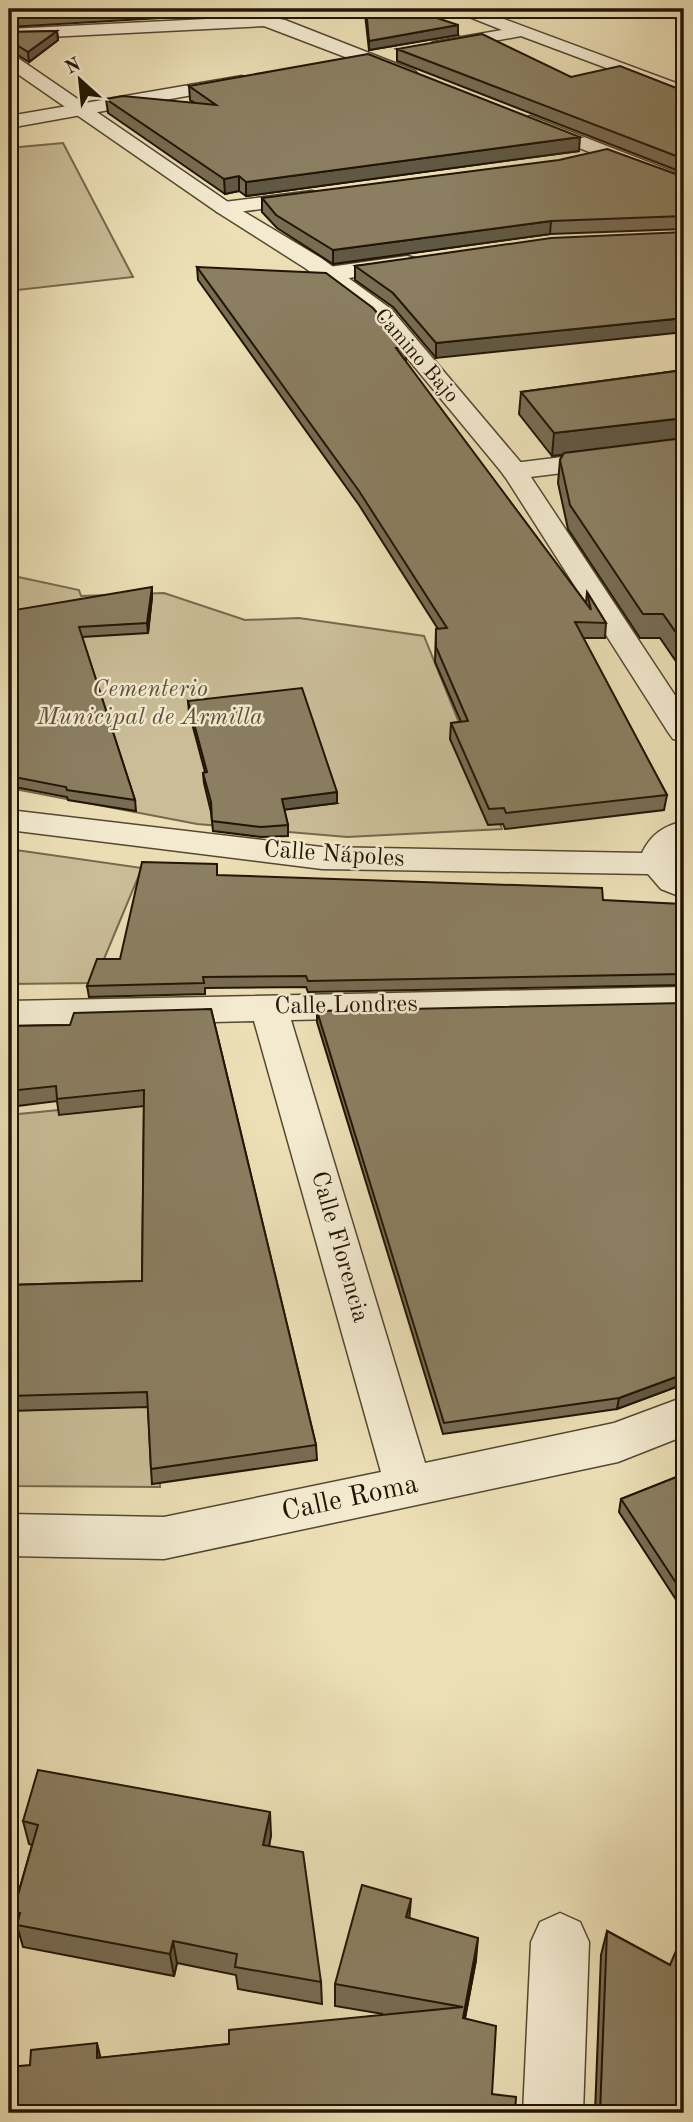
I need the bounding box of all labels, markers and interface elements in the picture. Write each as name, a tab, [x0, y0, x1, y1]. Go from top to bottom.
north arrow	[46, 46, 116, 116]
text: N	[63, 55, 85, 79]
street label: Camino Bajo	[370, 305, 462, 407]
park label: Cementerio Municipal de Armilla	[36, 678, 263, 730]
street label: Calle Nápoles	[263, 838, 405, 872]
street label: Calle Londres	[274, 993, 418, 1019]
street label: Calle Florencia	[306, 1169, 372, 1325]
street label: Calle Roma	[279, 1471, 421, 1527]

